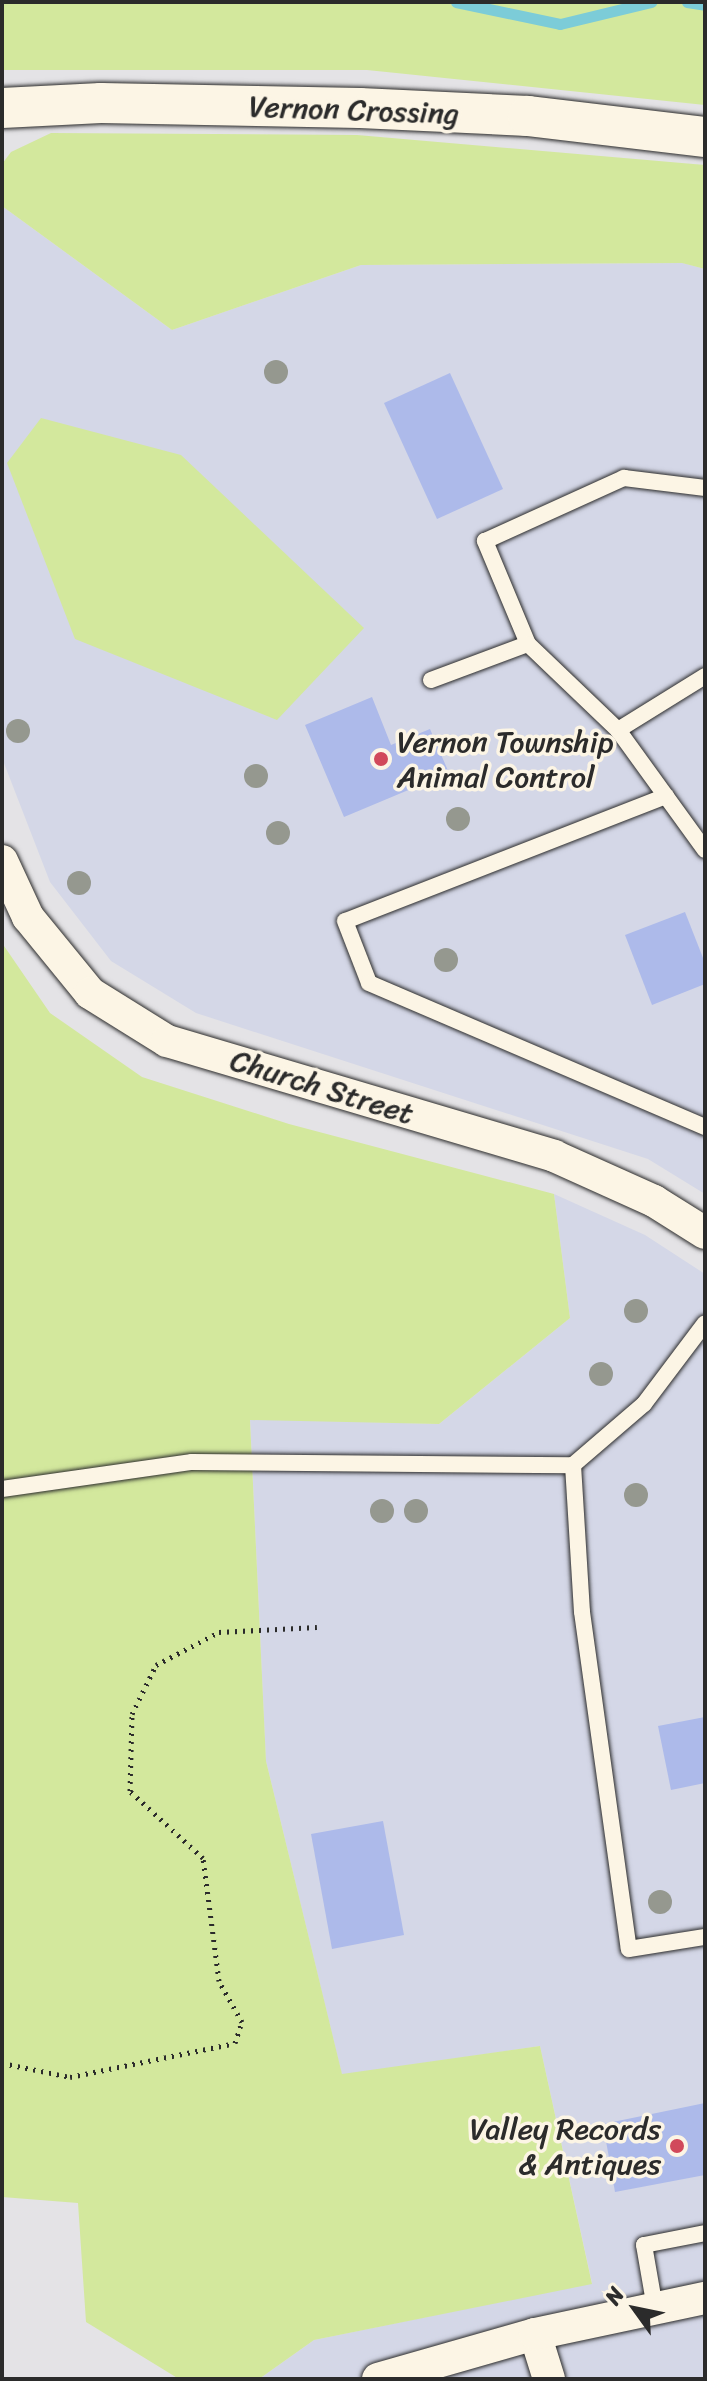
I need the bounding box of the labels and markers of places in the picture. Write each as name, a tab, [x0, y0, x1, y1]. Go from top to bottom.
place label: Vernon Township Animal Control	[397, 724, 614, 794]
marker: Vernon Township Animal Control	[372, 750, 390, 768]
place label: Valley Records & Antiques	[469, 2111, 661, 2182]
marker: Valley Records & Antiques	[668, 2137, 686, 2155]

